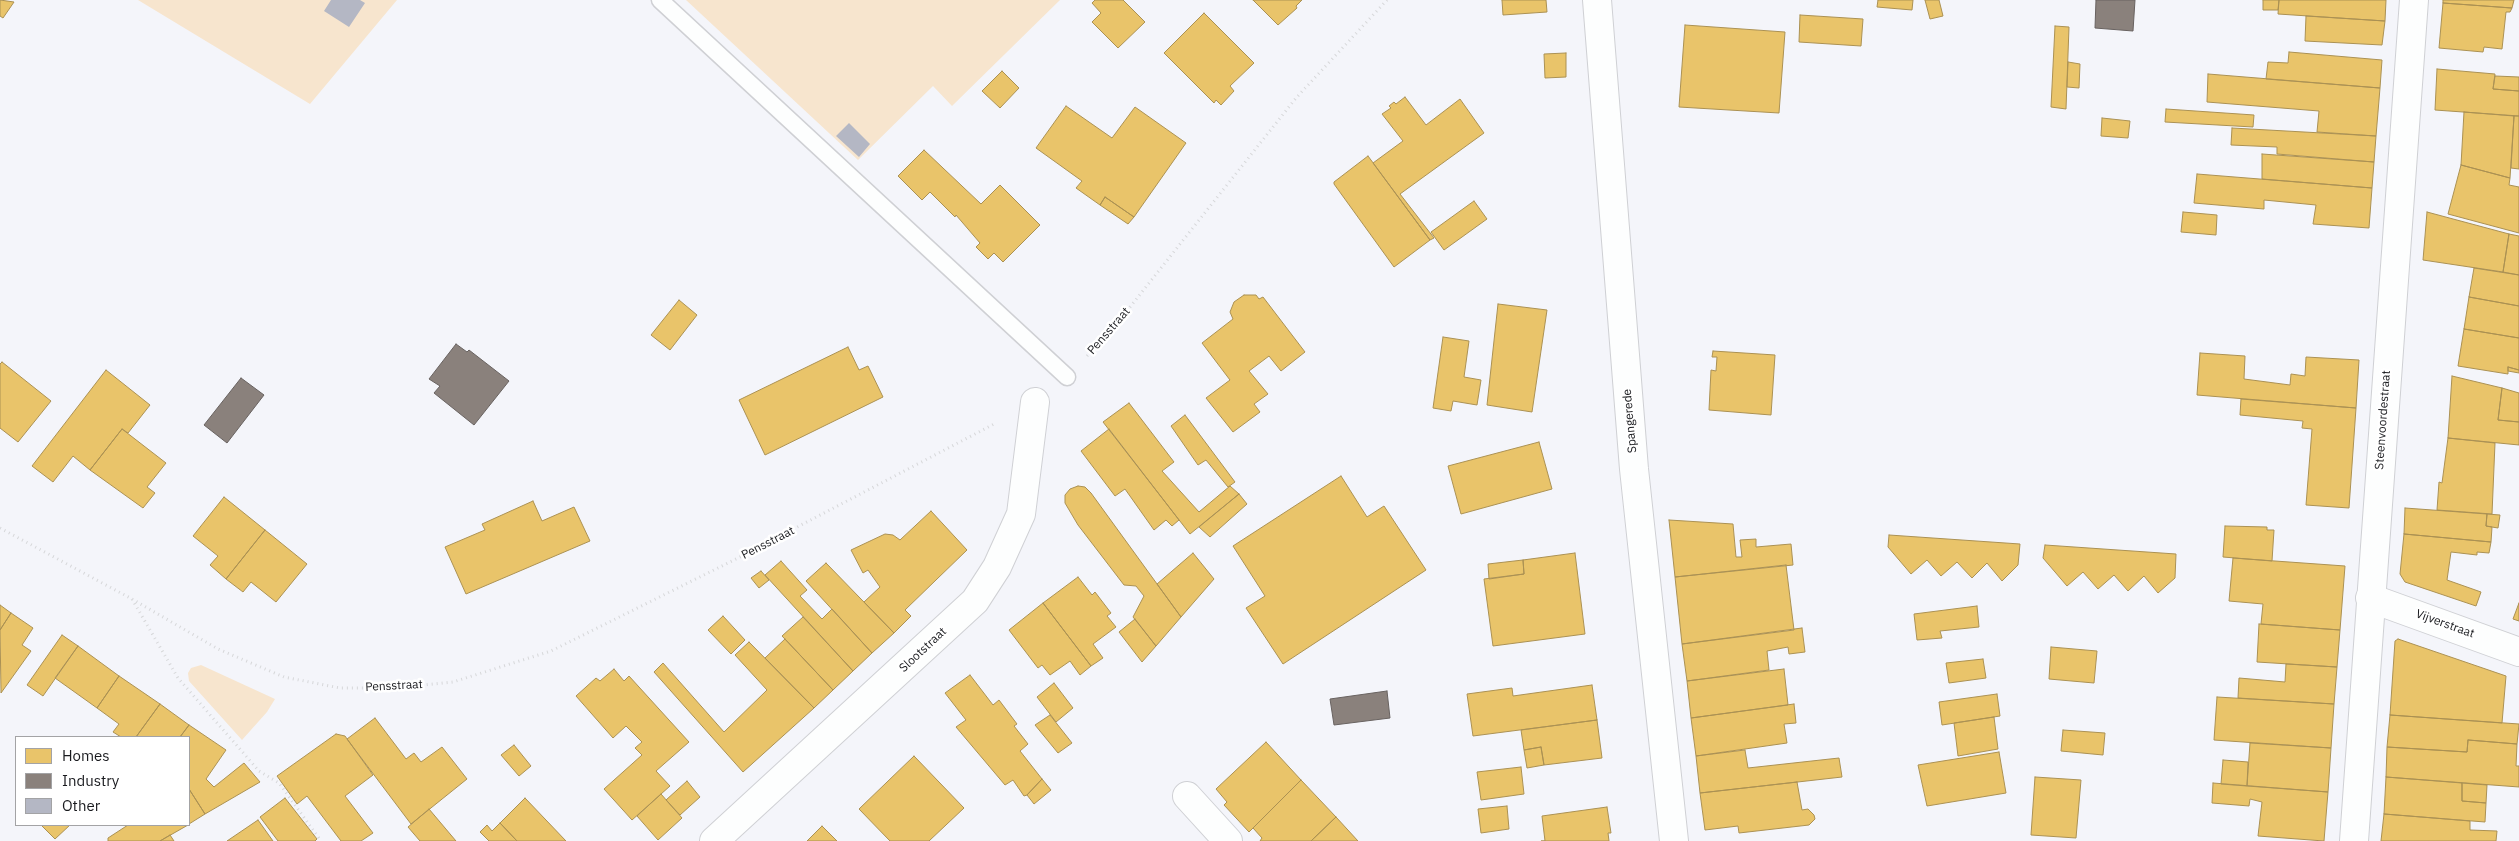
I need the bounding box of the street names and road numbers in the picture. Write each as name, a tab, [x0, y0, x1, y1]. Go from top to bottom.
street label: Pensstraat	[1085, 305, 1133, 357]
street label: Steenvoordestraat	[2372, 370, 2394, 470]
street label: Spangerede	[1620, 388, 1640, 454]
street label: Pensstraat	[739, 524, 797, 562]
street label: Vijverstraat	[2414, 607, 2476, 641]
street label: Slootstraat	[896, 625, 950, 675]
street label: Pensstraat	[365, 677, 423, 695]

